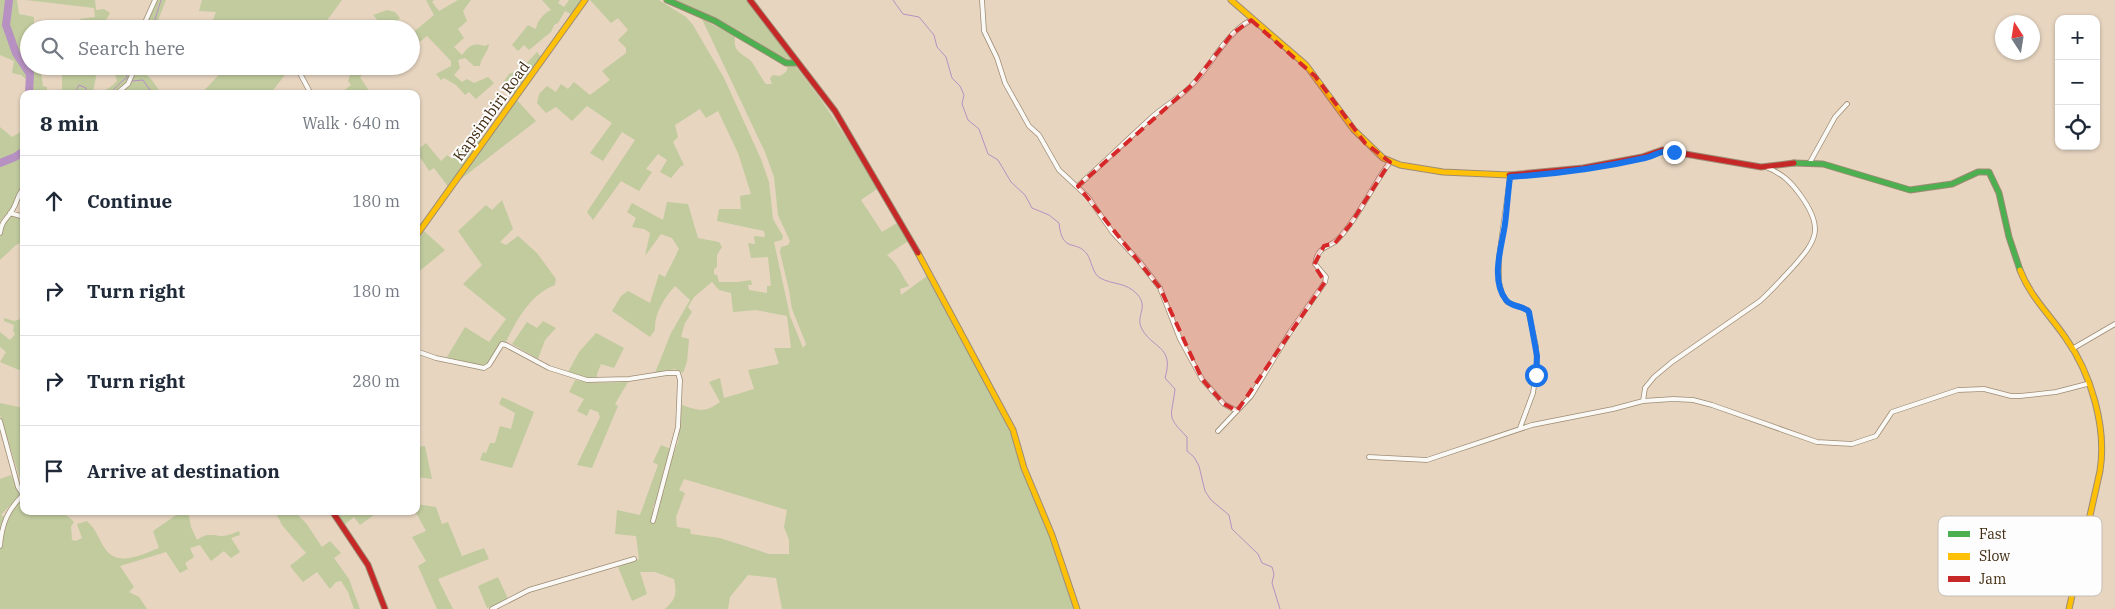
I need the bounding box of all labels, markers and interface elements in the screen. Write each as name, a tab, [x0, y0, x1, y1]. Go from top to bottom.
north arrow	[1995, 15, 2040, 60]
map controls	[2055, 15, 2100, 150]
button: +	[2055, 15, 2100, 60]
search box	[20, 20, 420, 75]
icon: search	[38, 34, 66, 62]
text: Search here	[78, 36, 185, 60]
street label: Kapsimbiri Road	[449, 58, 533, 164]
button: −	[2055, 60, 2100, 105]
button: locate	[2055, 105, 2100, 150]
text: 8 min	[40, 109, 99, 137]
text: Walk · 640 m	[302, 113, 400, 133]
route end	[1663, 141, 1686, 164]
icon: ahead	[40, 187, 68, 215]
text: Continue	[87, 189, 172, 213]
text: 180 m	[352, 191, 400, 211]
icon: right	[40, 277, 68, 305]
text: Turn right	[87, 279, 185, 303]
text: 180 m	[352, 281, 400, 301]
route start	[1525, 364, 1548, 387]
icon: right	[40, 367, 68, 395]
text: Turn right	[87, 369, 185, 393]
text: 280 m	[352, 371, 400, 391]
icon: arrive	[40, 457, 68, 485]
text: Arrive at destination	[87, 459, 280, 483]
legend	[1938, 516, 2102, 596]
text: Fast	[1979, 525, 2007, 543]
text: Slow	[1979, 547, 2010, 565]
text: Jam	[1979, 570, 2006, 588]

